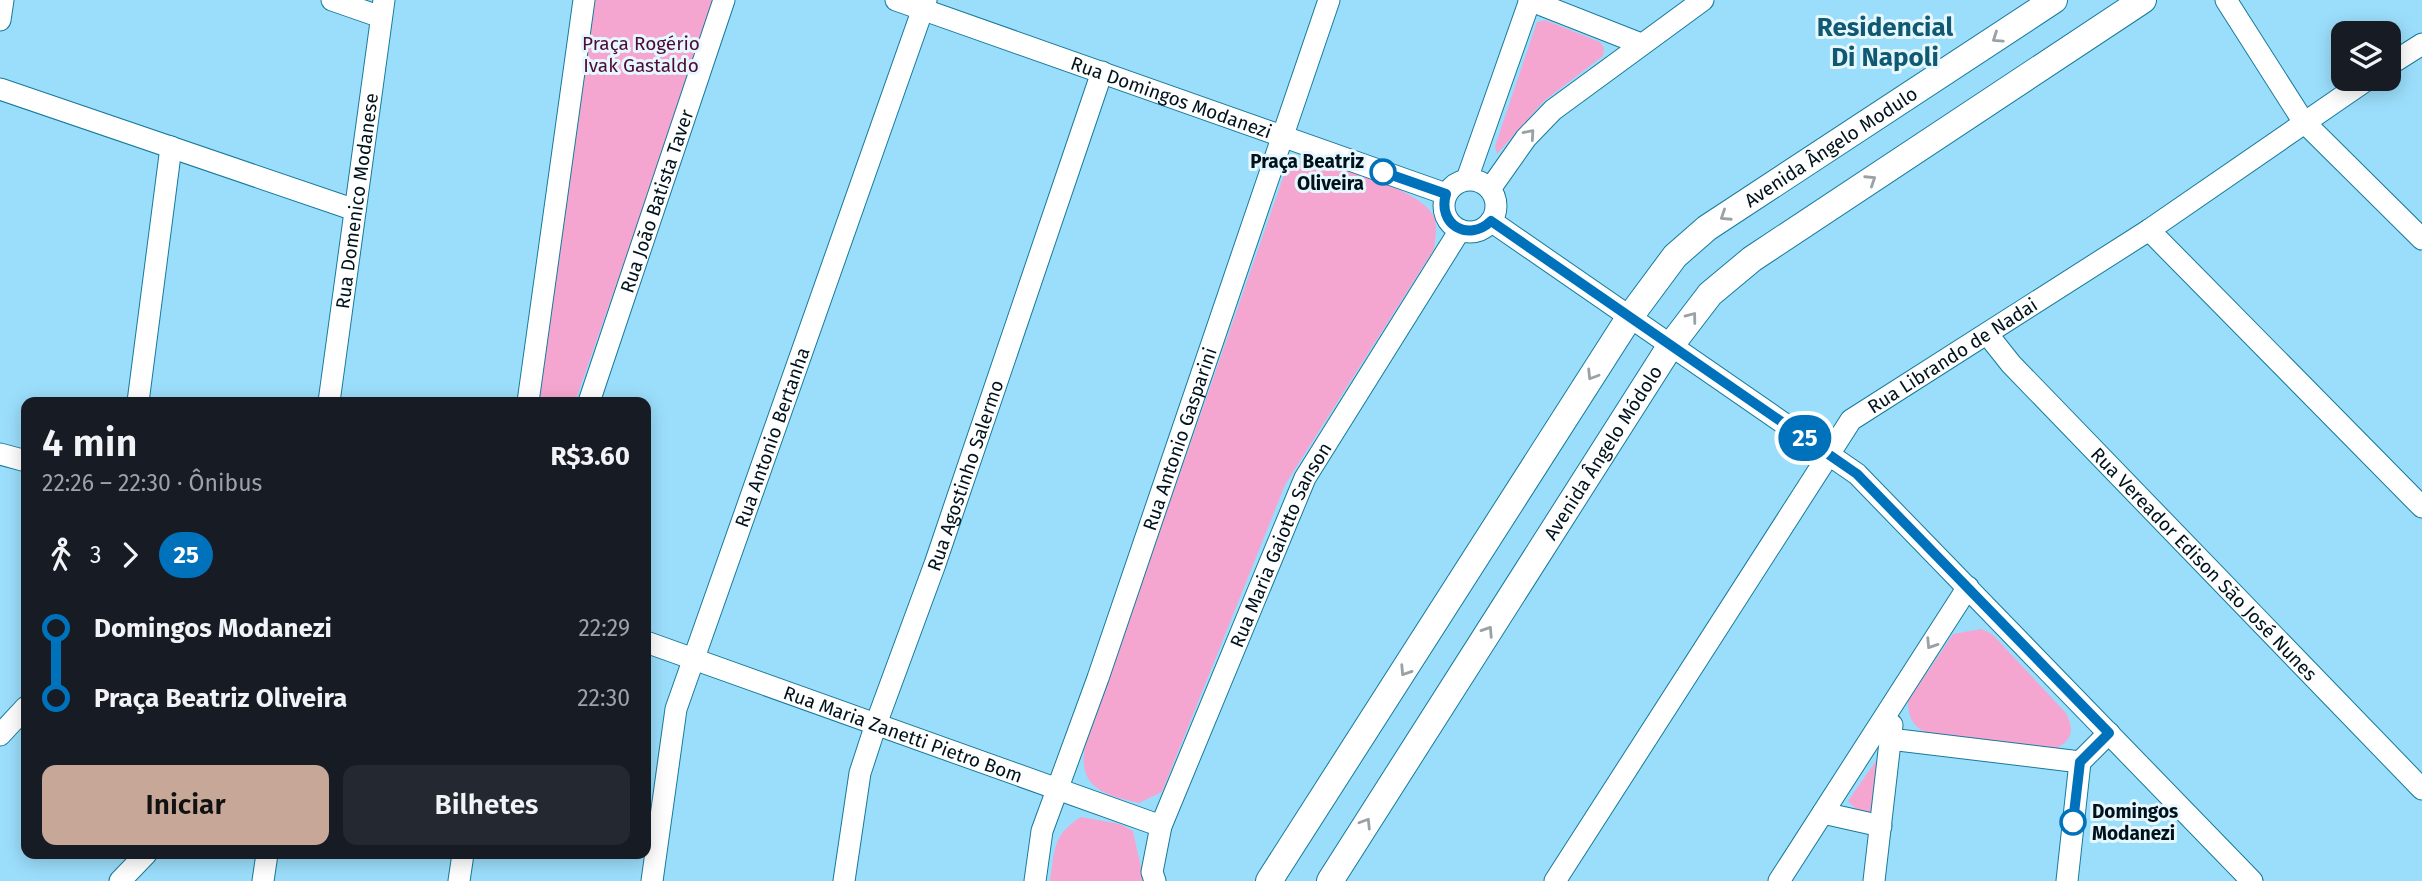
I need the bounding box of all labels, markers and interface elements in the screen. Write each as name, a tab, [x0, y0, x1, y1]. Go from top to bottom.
district label: Residencial Di Napoli	[1817, 12, 1953, 73]
map controls	[2331, 21, 2401, 91]
button: layers	[2331, 21, 2401, 91]
one-way arrow	[1992, 30, 2005, 42]
park label: Praça Rogério Ivak Gastaldo	[582, 32, 700, 77]
street label: Rua Domingos Modanezi	[1068, 51, 1275, 143]
street label: Avenida Ângelo Modulo	[1740, 82, 1922, 212]
street label: Rua Domenico Modanese	[330, 91, 383, 310]
street label: Rua João Batista Taver	[615, 106, 698, 296]
one-way arrow	[1522, 129, 1535, 142]
place label: Praça Beatriz Oliveira	[1250, 150, 1364, 195]
marker: Praça Beatriz Oliveira	[1370, 159, 1396, 185]
one-way arrow	[1863, 176, 1876, 188]
one-way arrow	[1720, 208, 1733, 221]
street label: Rua Librando de Nadai	[1863, 293, 2042, 418]
one-way arrow	[1683, 312, 1696, 325]
street label: Rua Antonio Bertanha	[730, 344, 814, 530]
street label: Rua Antonio Gasparini	[1138, 344, 1221, 533]
street label: Avenida Ângelo Módolo	[1539, 361, 1667, 544]
one-way arrow	[1588, 368, 1601, 381]
street label: Rua Agostinho Salermo	[922, 377, 1008, 574]
line badge: 25	[1773, 415, 1836, 461]
text: 4 min	[42, 420, 137, 466]
text: 25	[1792, 424, 1818, 452]
street label: Rua Maria Gaiotto Sanson	[1225, 438, 1336, 651]
text: R$3.60	[551, 441, 630, 472]
street label: Rua Vereador Edison São José Nunes	[2086, 442, 2322, 685]
text: 22:26 – 22:30 · Ônibus	[42, 469, 262, 497]
icon: walk	[42, 536, 80, 574]
icon: forward	[111, 536, 149, 574]
text: 3	[90, 541, 101, 569]
text: 25	[173, 541, 199, 569]
text: Domingos Modanezi	[94, 613, 332, 644]
text: 22:29	[578, 614, 630, 642]
one-way arrow	[1479, 626, 1492, 639]
one-way arrow	[1927, 636, 1940, 649]
one-way arrow	[1401, 663, 1413, 676]
street label: Rua Maria Zanetti Pietro Bom	[780, 681, 1026, 787]
text: Praça Beatriz Oliveira	[94, 683, 347, 714]
text: 22:30	[577, 684, 630, 712]
button: Iniciar	[42, 765, 329, 845]
button: Bilhetes	[343, 765, 630, 845]
place label: Domingos Modanezi	[2092, 800, 2178, 845]
marker: Domingos Modanezi	[2060, 809, 2086, 835]
one-way arrow	[1357, 818, 1370, 831]

